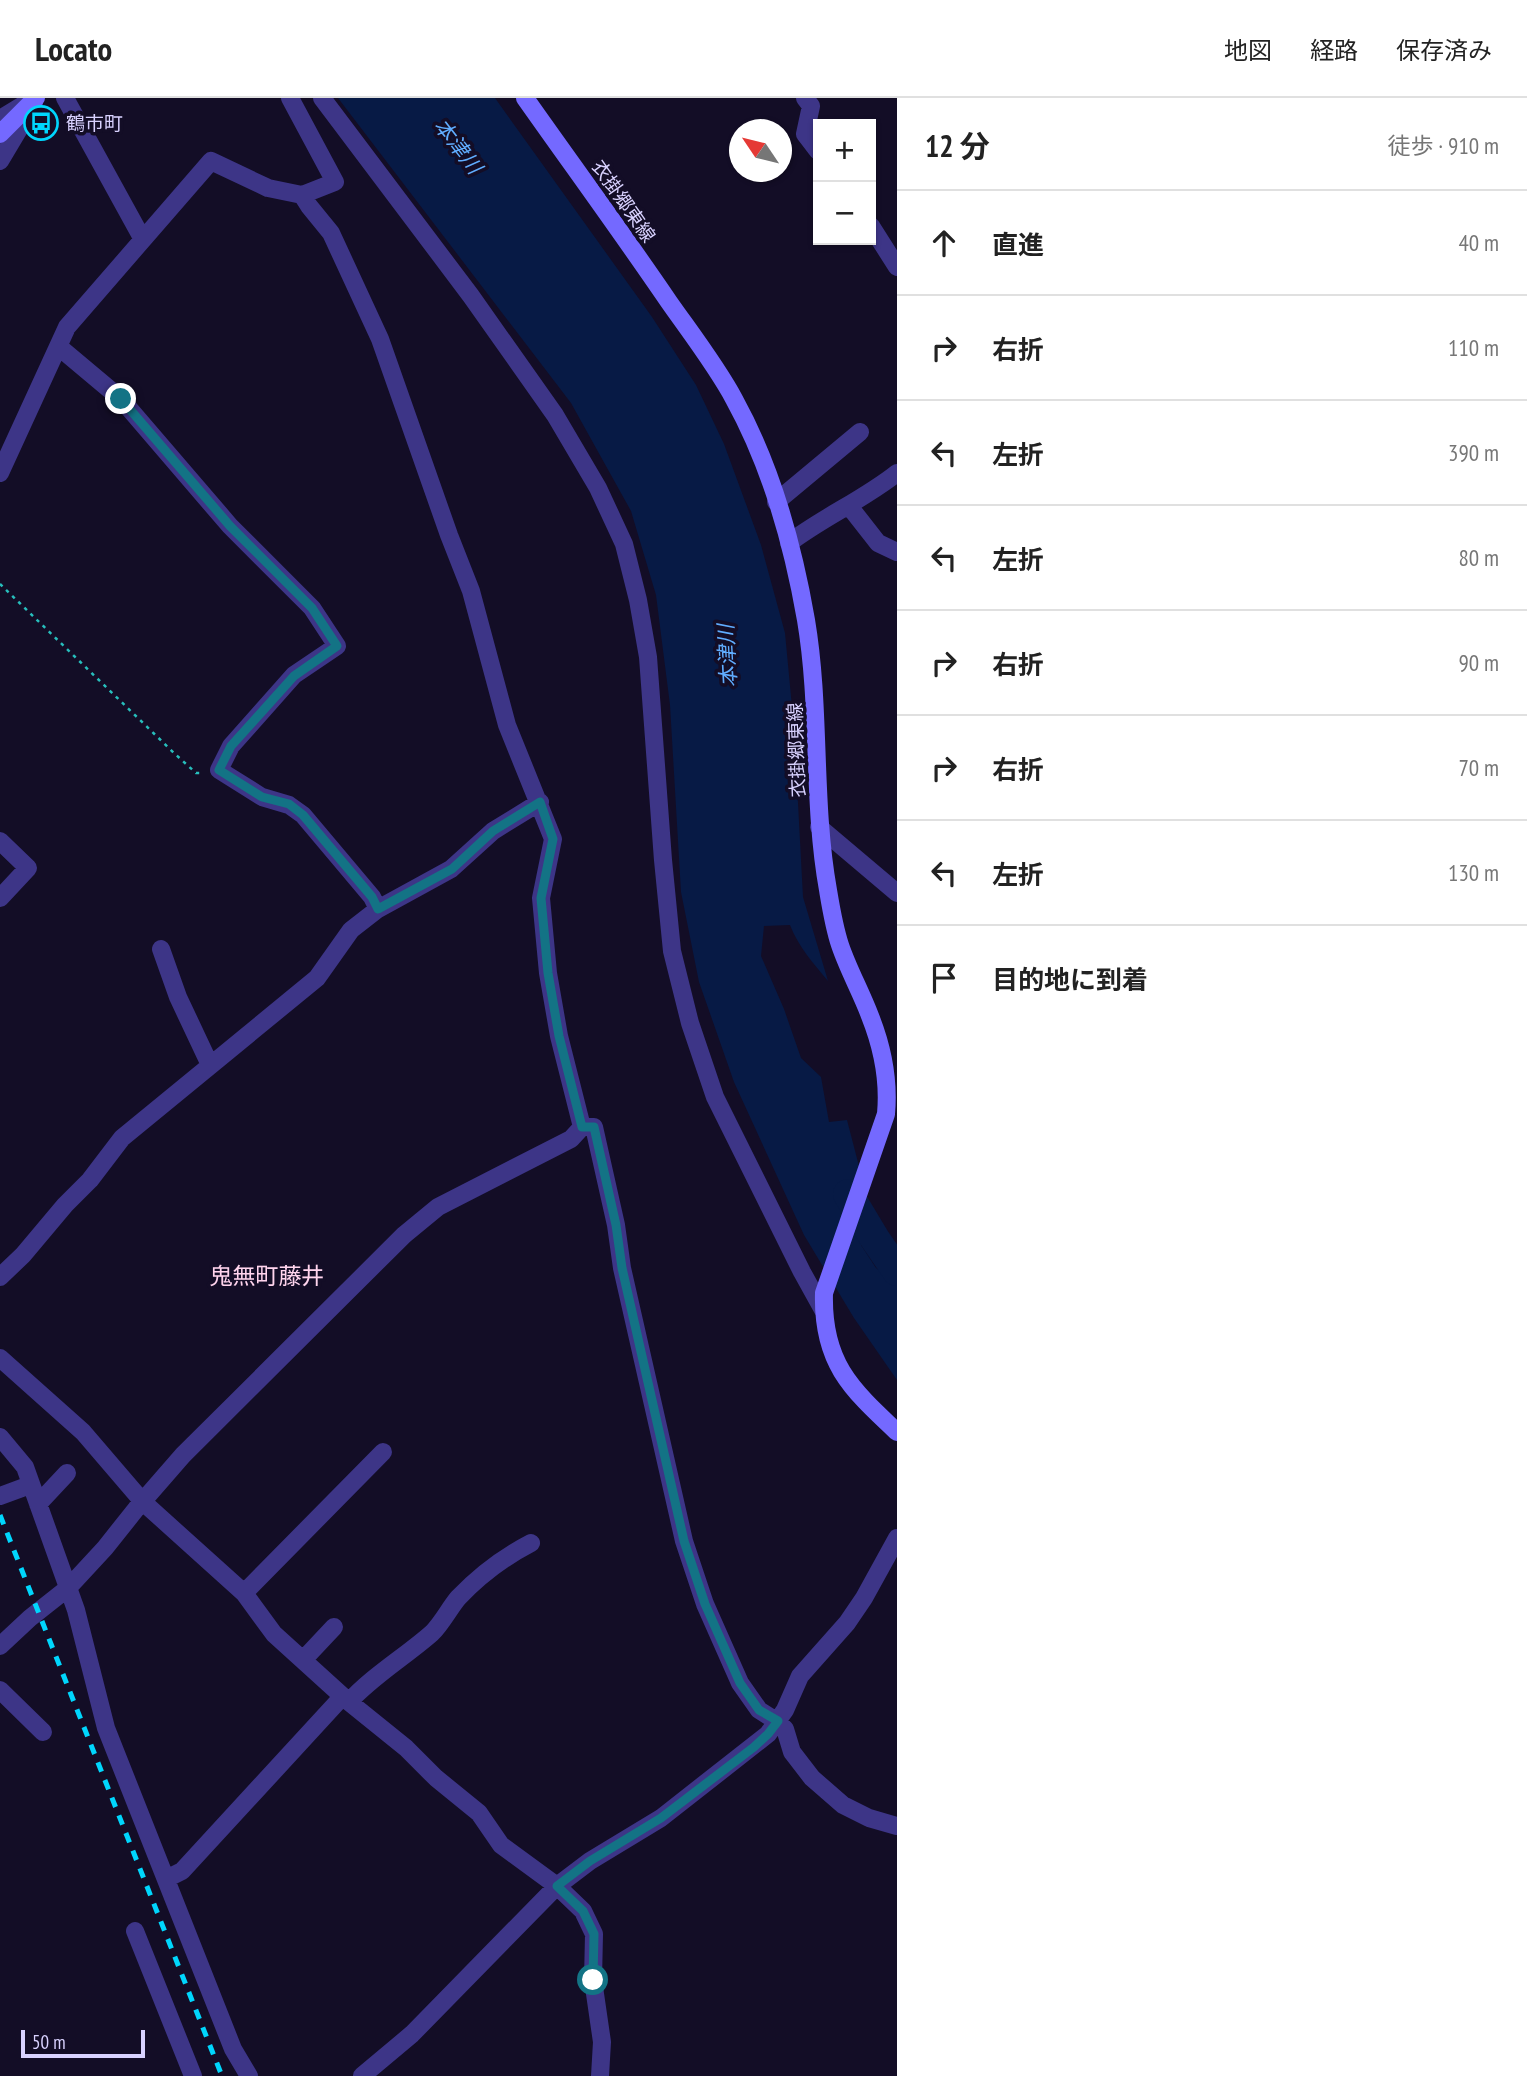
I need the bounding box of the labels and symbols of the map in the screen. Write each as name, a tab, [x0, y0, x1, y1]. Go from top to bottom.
bus stop icon: 鶴市町	[22, 104, 60, 142]
place label: 鶴市町	[66, 111, 123, 135]
water label: 本津川	[428, 113, 489, 181]
north arrow	[729, 119, 792, 182]
street label: 衣掛郷東線	[587, 155, 661, 247]
route end	[105, 383, 136, 414]
water label: 本津川	[712, 622, 742, 688]
street label: 衣掛郷東線	[782, 702, 810, 798]
district label: 鬼無町藤井	[210, 1261, 325, 1290]
route start	[577, 1964, 608, 1995]
scale bar	[21, 2027, 145, 2059]

